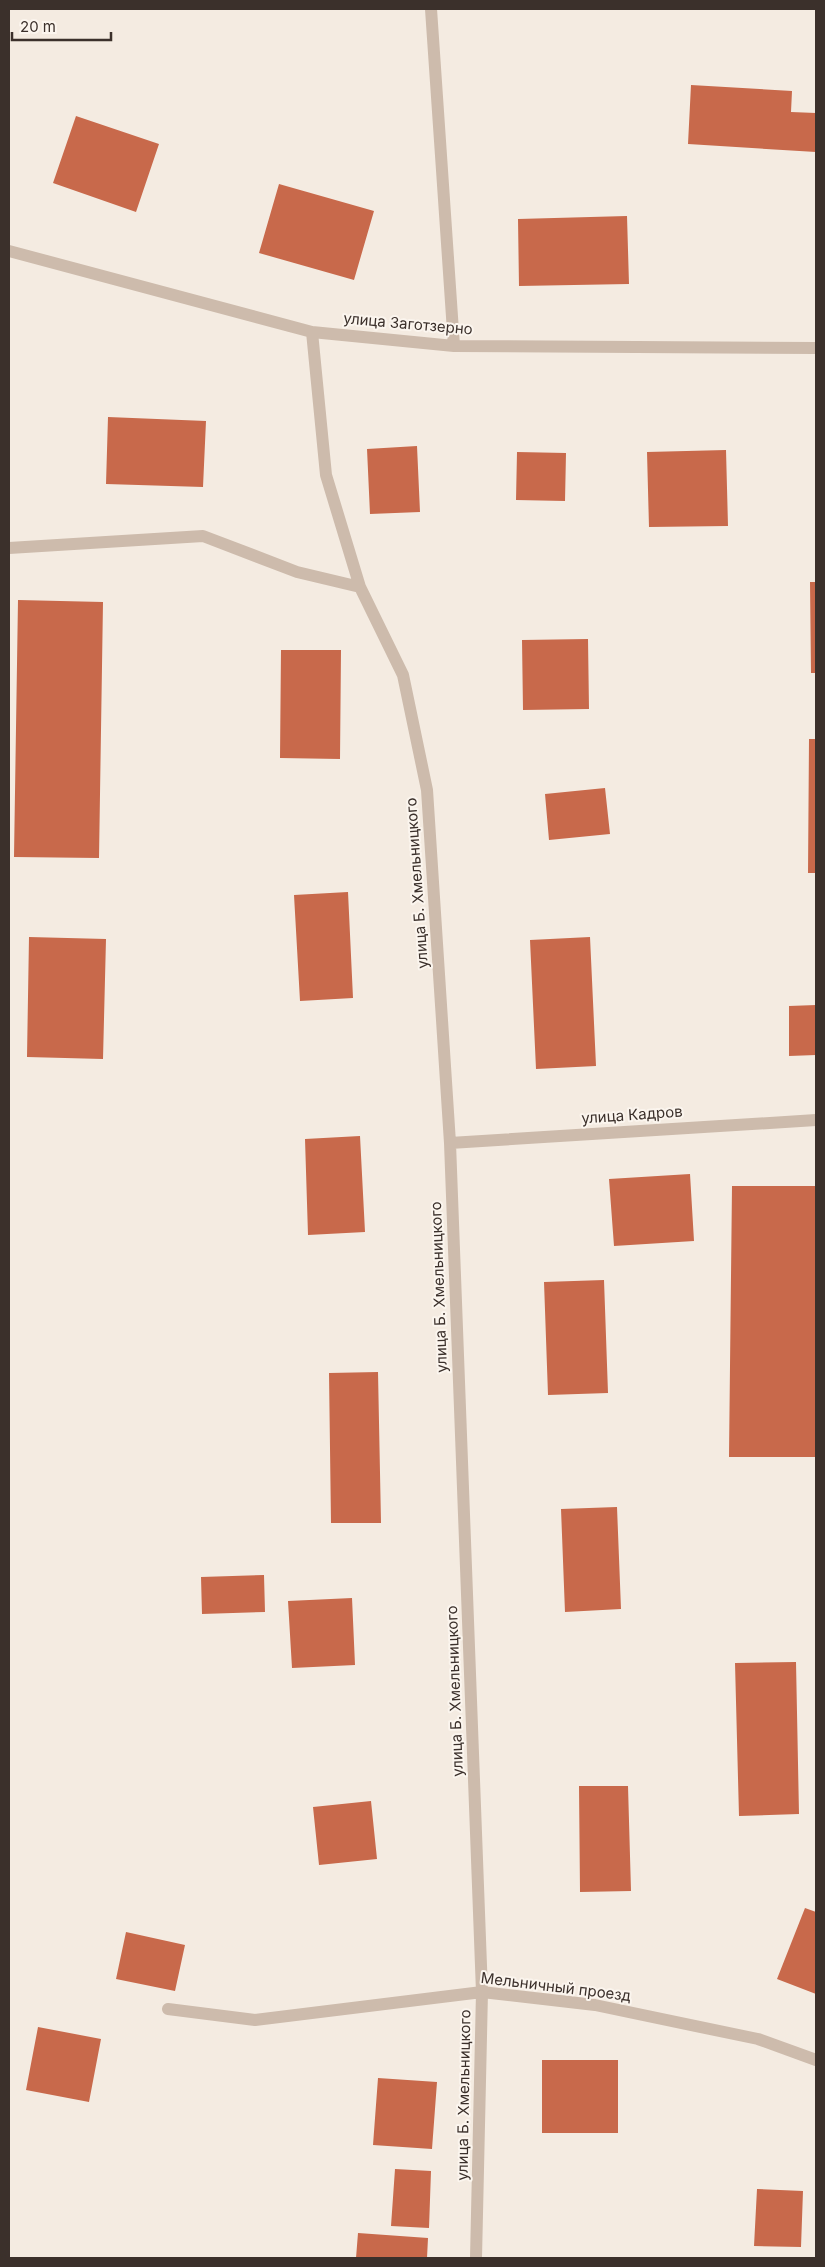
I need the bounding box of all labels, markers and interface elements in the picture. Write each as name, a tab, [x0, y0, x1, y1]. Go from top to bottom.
scale bar	[12, 10, 111, 42]
text: 20 m	[20, 17, 56, 36]
street label: улица Заготзерно	[343, 308, 474, 339]
street label: улица Б. Хмельницкого	[401, 797, 432, 969]
street label: улица Кадров	[581, 1101, 683, 1128]
street label: улица Б. Хмельницкого	[426, 1201, 451, 1373]
street label: улица Б. Хмельницкого	[442, 1605, 467, 1777]
street label: Мельничный проезд	[480, 1968, 632, 2005]
street label: улица Б. Хмельницкого	[453, 2009, 474, 2181]

